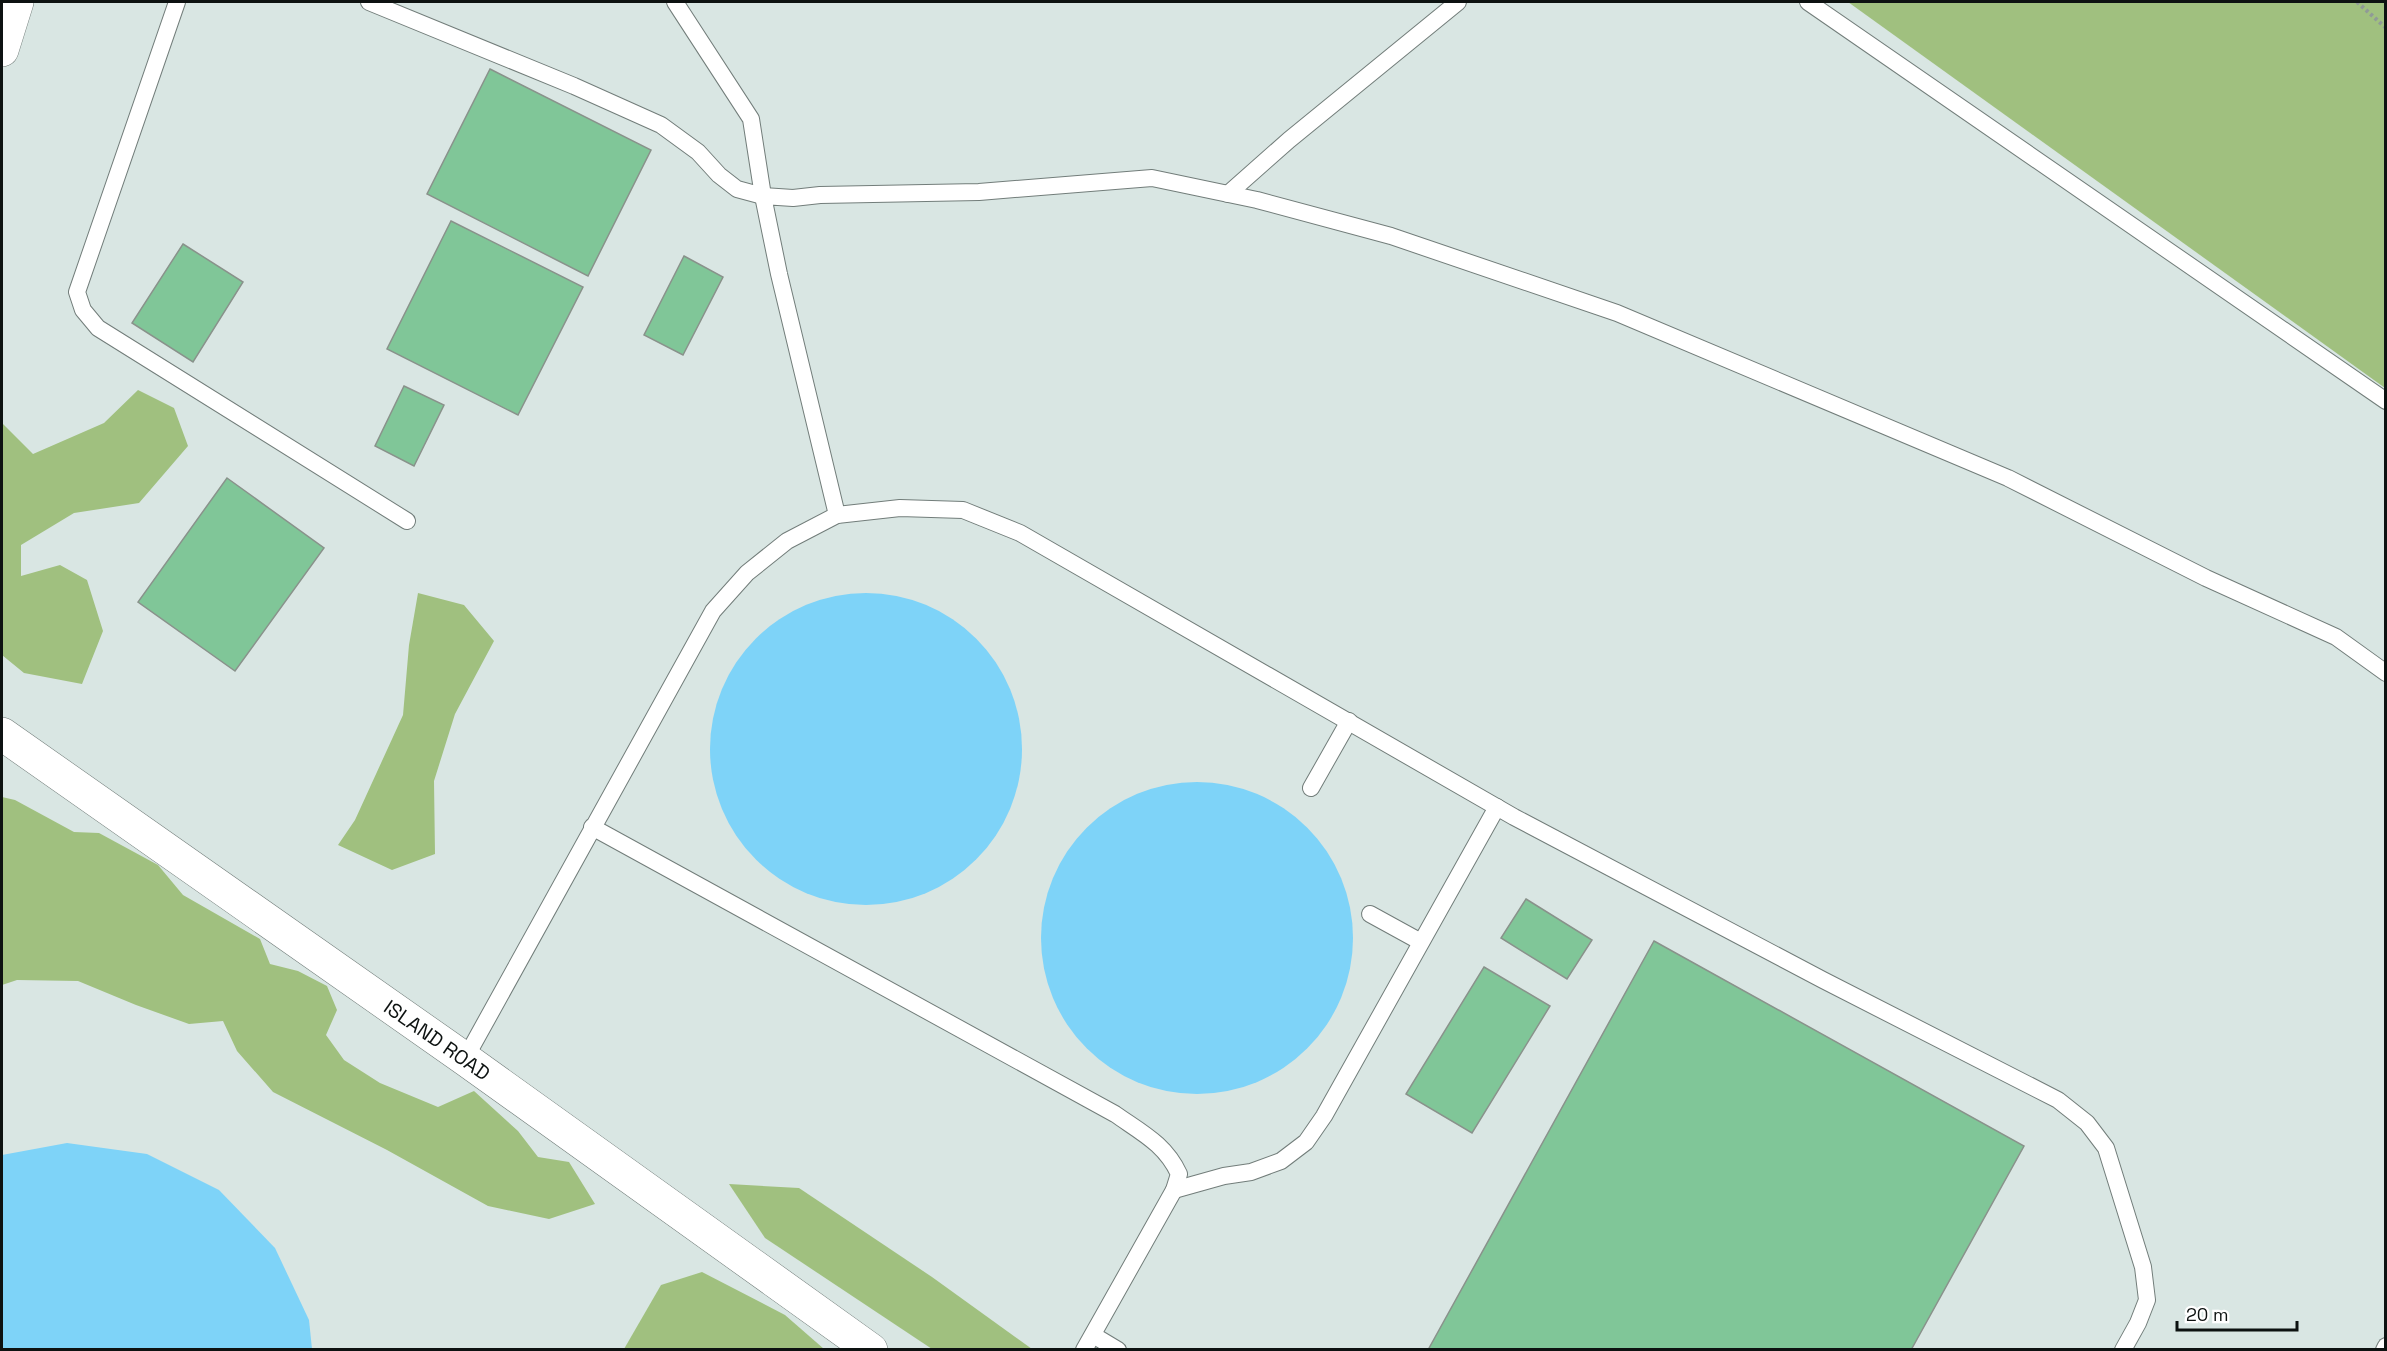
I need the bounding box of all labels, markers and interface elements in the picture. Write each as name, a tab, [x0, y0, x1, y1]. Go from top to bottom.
street label: ISLAND ROAD	[379, 994, 495, 1086]
scale bar	[2177, 1294, 2297, 1332]
text: 20 m	[2186, 1303, 2229, 1326]

